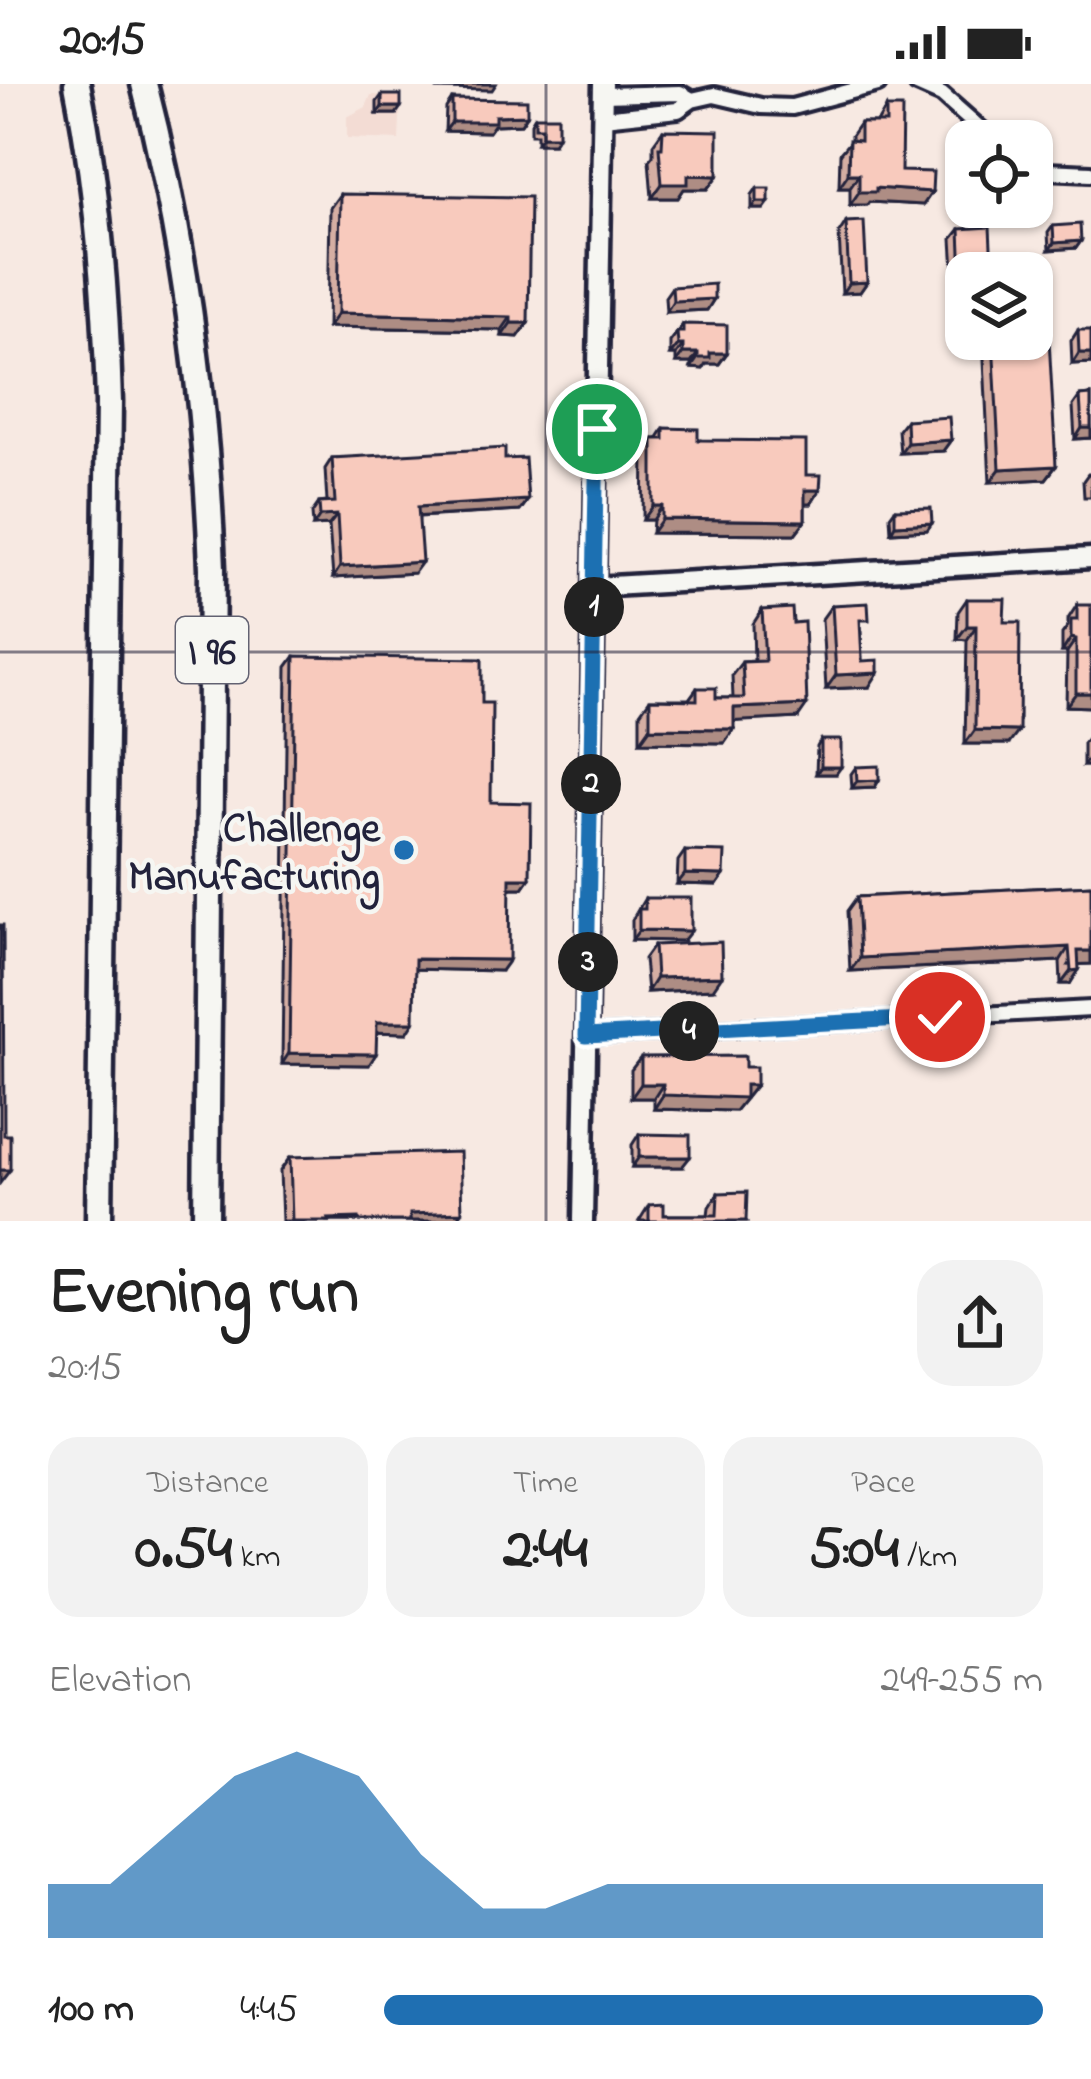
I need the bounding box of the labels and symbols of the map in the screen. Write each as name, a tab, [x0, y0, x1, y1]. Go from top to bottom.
pin	[546, 378, 648, 480]
pin: 1	[564, 577, 624, 637]
road number: I 96	[176, 617, 248, 683]
pin: 2	[561, 754, 621, 814]
place label: Challenge Manufacturing	[128, 800, 381, 910]
marker: Challenge Manufacturing	[391, 837, 417, 863]
pin: 3	[558, 932, 618, 992]
pin	[889, 966, 991, 1068]
pin: 4	[659, 1001, 719, 1061]

